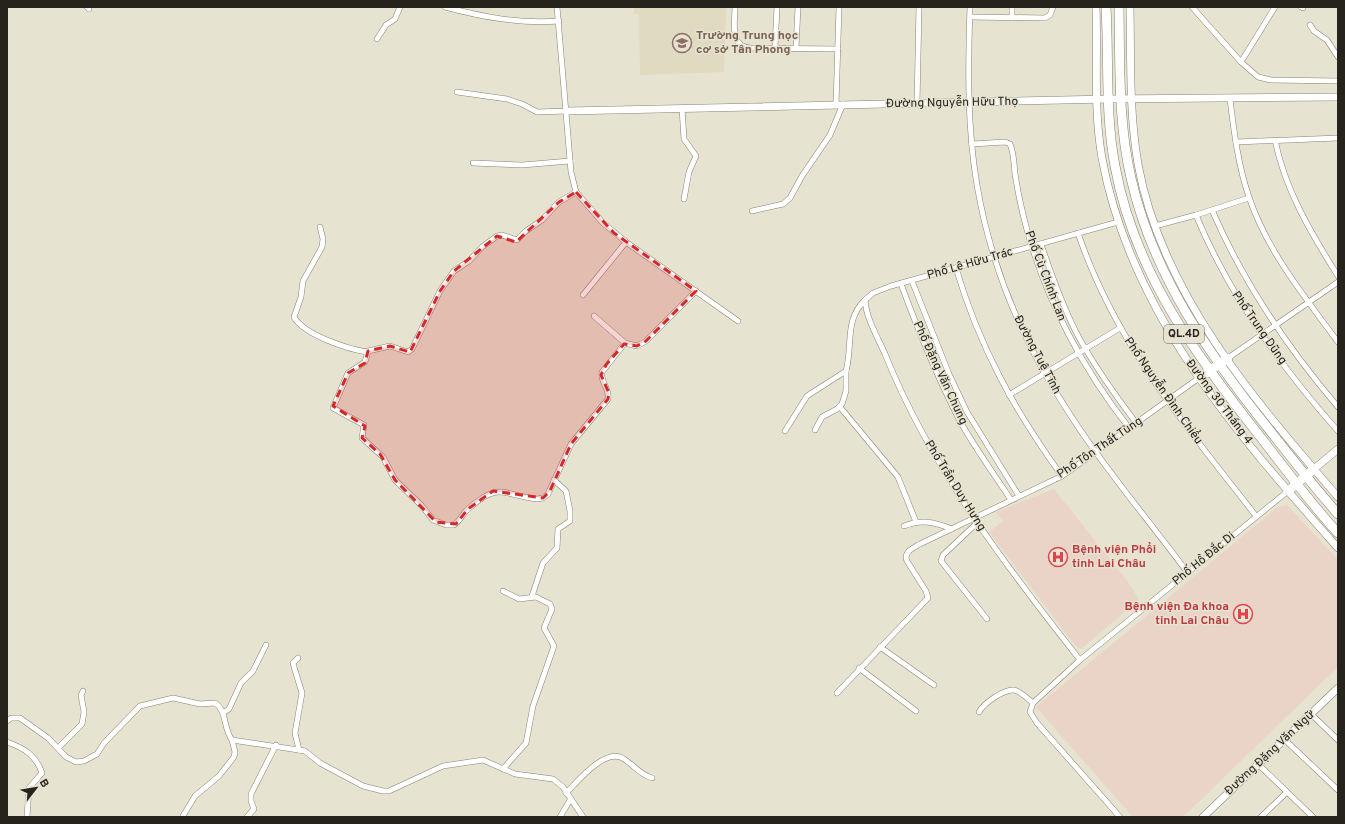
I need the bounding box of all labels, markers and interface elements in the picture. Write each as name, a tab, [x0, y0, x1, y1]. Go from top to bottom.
place label: Trường Trung học cơ sở Tân Phong	[696, 28, 798, 58]
school or university icon: Trường Trung học cơ sở Tân Phong	[671, 32, 693, 54]
street label: Đường Nguyễn Hữu Thọ	[886, 94, 1019, 112]
street label: Phố Cù Chính Lan	[1020, 229, 1070, 323]
street label: Phố Lê Hữu Trác	[925, 244, 1015, 284]
street label: Phố Trung Dũng	[1228, 288, 1290, 368]
street label: Đường Tuệ Tĩnh	[1010, 313, 1064, 397]
street label: Phố Đặng Văn Chung	[909, 319, 971, 427]
road number: QL.4D	[1164, 325, 1204, 343]
street label: Phố Nguyễn Đình Chiểu	[1120, 334, 1206, 448]
street label: Đường 30 Tháng 4	[1182, 356, 1256, 448]
street label: Phố Tôn Thất Tùng	[1054, 413, 1146, 483]
street label: Phố Trần Duy Hưng	[921, 437, 989, 535]
street label: Phố Hồ Đắc Di	[1169, 529, 1239, 589]
place label: Bệnh viện Phổi tỉnh Lai Châu	[1072, 542, 1156, 572]
hospital icon: Bệnh viện Phổi tỉnh Lai Châu	[1047, 546, 1069, 568]
place label: Bệnh viện Đa khoa tỉnh Lai Châu	[1125, 599, 1229, 629]
hospital icon: Bệnh viện Đa khoa tỉnh Lai Châu	[1232, 603, 1254, 625]
street label: Đường Đặng Văn Ngữ	[1221, 706, 1319, 799]
north arrow	[16, 768, 56, 808]
text: B	[36, 777, 52, 790]

